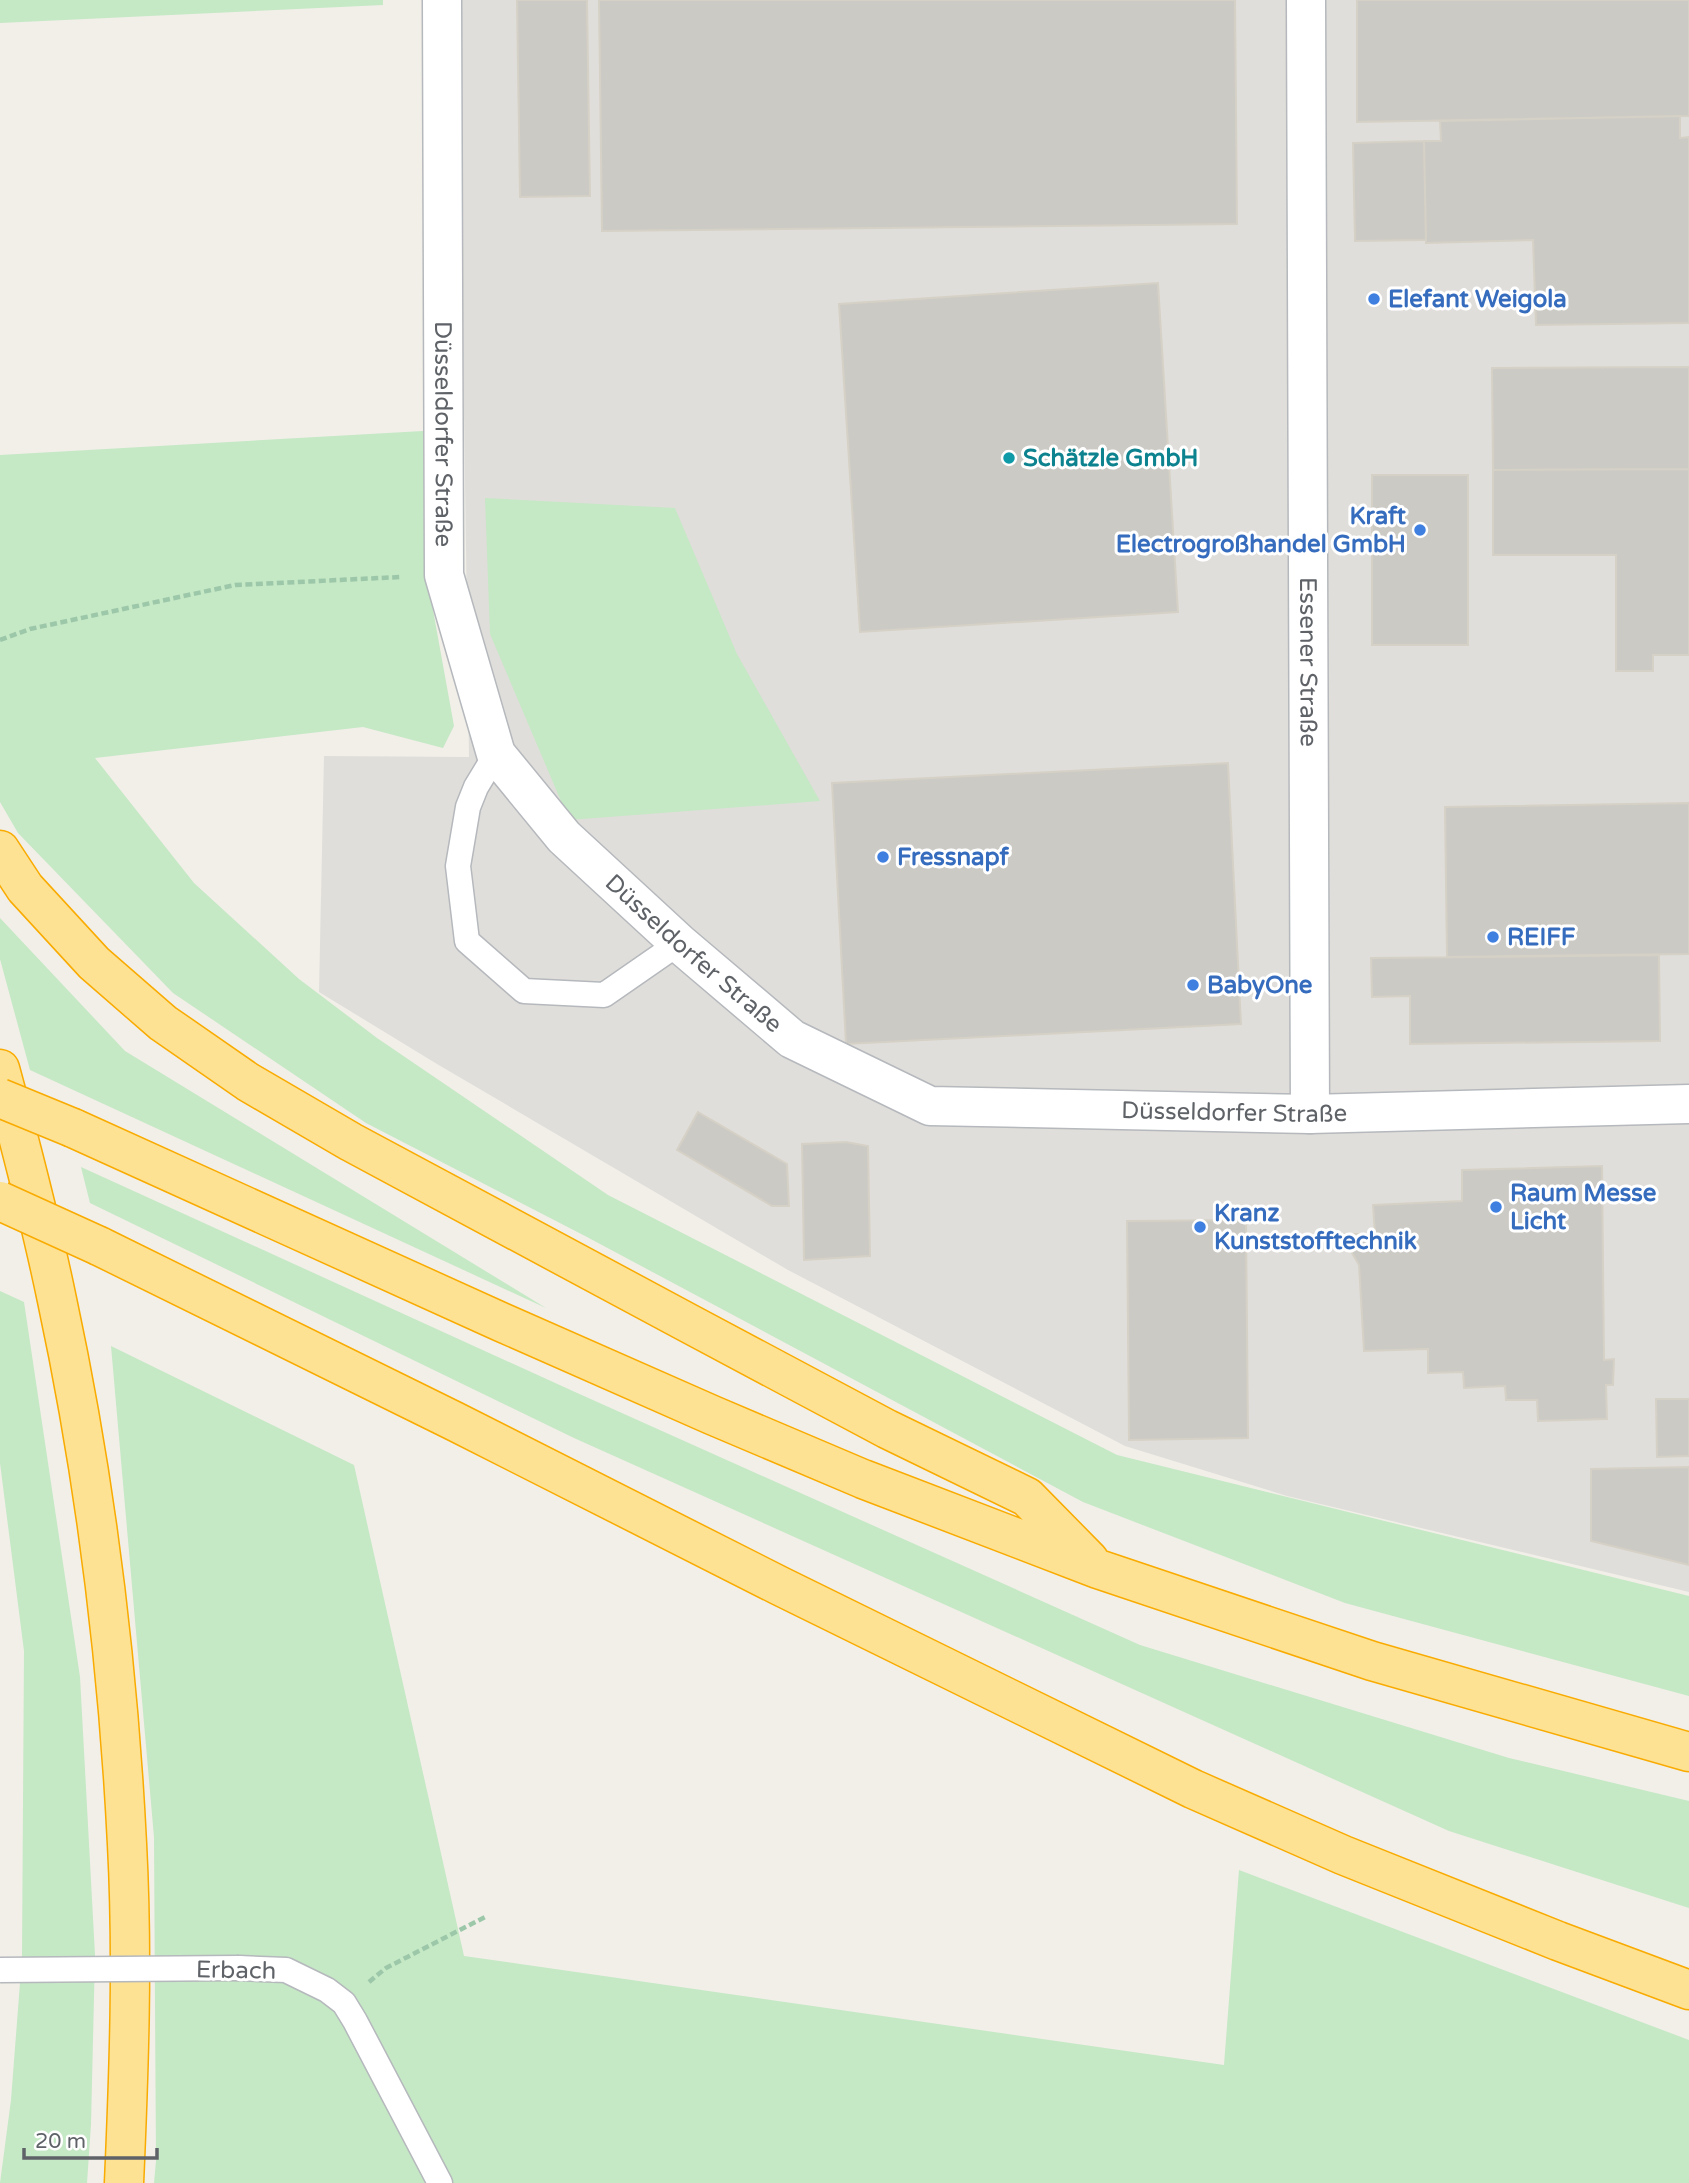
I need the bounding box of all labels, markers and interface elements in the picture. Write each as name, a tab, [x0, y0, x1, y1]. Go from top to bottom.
place label: Elefant Weigola	[1388, 285, 1567, 314]
marker: Elefant Weigola	[1366, 291, 1382, 307]
street label: Düsseldorfer Straße	[428, 321, 458, 547]
place label: Schätzle GmbH	[1023, 444, 1198, 473]
marker: Schätzle GmbH	[1001, 450, 1017, 466]
place label: Kraft Electrogroßhandel GmbH	[1116, 502, 1407, 559]
marker: Kraft Electrogroßhandel GmbH	[1412, 522, 1428, 538]
street label: Essener Straße	[1293, 577, 1323, 747]
place label: Fressnapf	[897, 843, 1010, 872]
marker: Fressnapf	[875, 849, 891, 865]
street label: Düsseldorfer Straße	[599, 868, 788, 1039]
place label: REIFF	[1507, 923, 1576, 952]
marker: REIFF	[1485, 929, 1501, 945]
place label: BabyOne	[1207, 971, 1313, 1000]
marker: BabyOne	[1185, 977, 1201, 993]
street label: Düsseldorfer Straße	[1121, 1096, 1347, 1129]
place label: Raum Messe Licht	[1510, 1179, 1657, 1236]
place label: Kranz Kunststofftechnik	[1214, 1199, 1417, 1256]
marker: Raum Messe Licht	[1488, 1199, 1504, 1215]
marker: Kranz Kunststofftechnik	[1192, 1219, 1208, 1235]
street label: Erbach	[196, 1955, 276, 1986]
scale bar	[24, 2116, 158, 2160]
text: 20 m	[35, 2129, 86, 2154]

